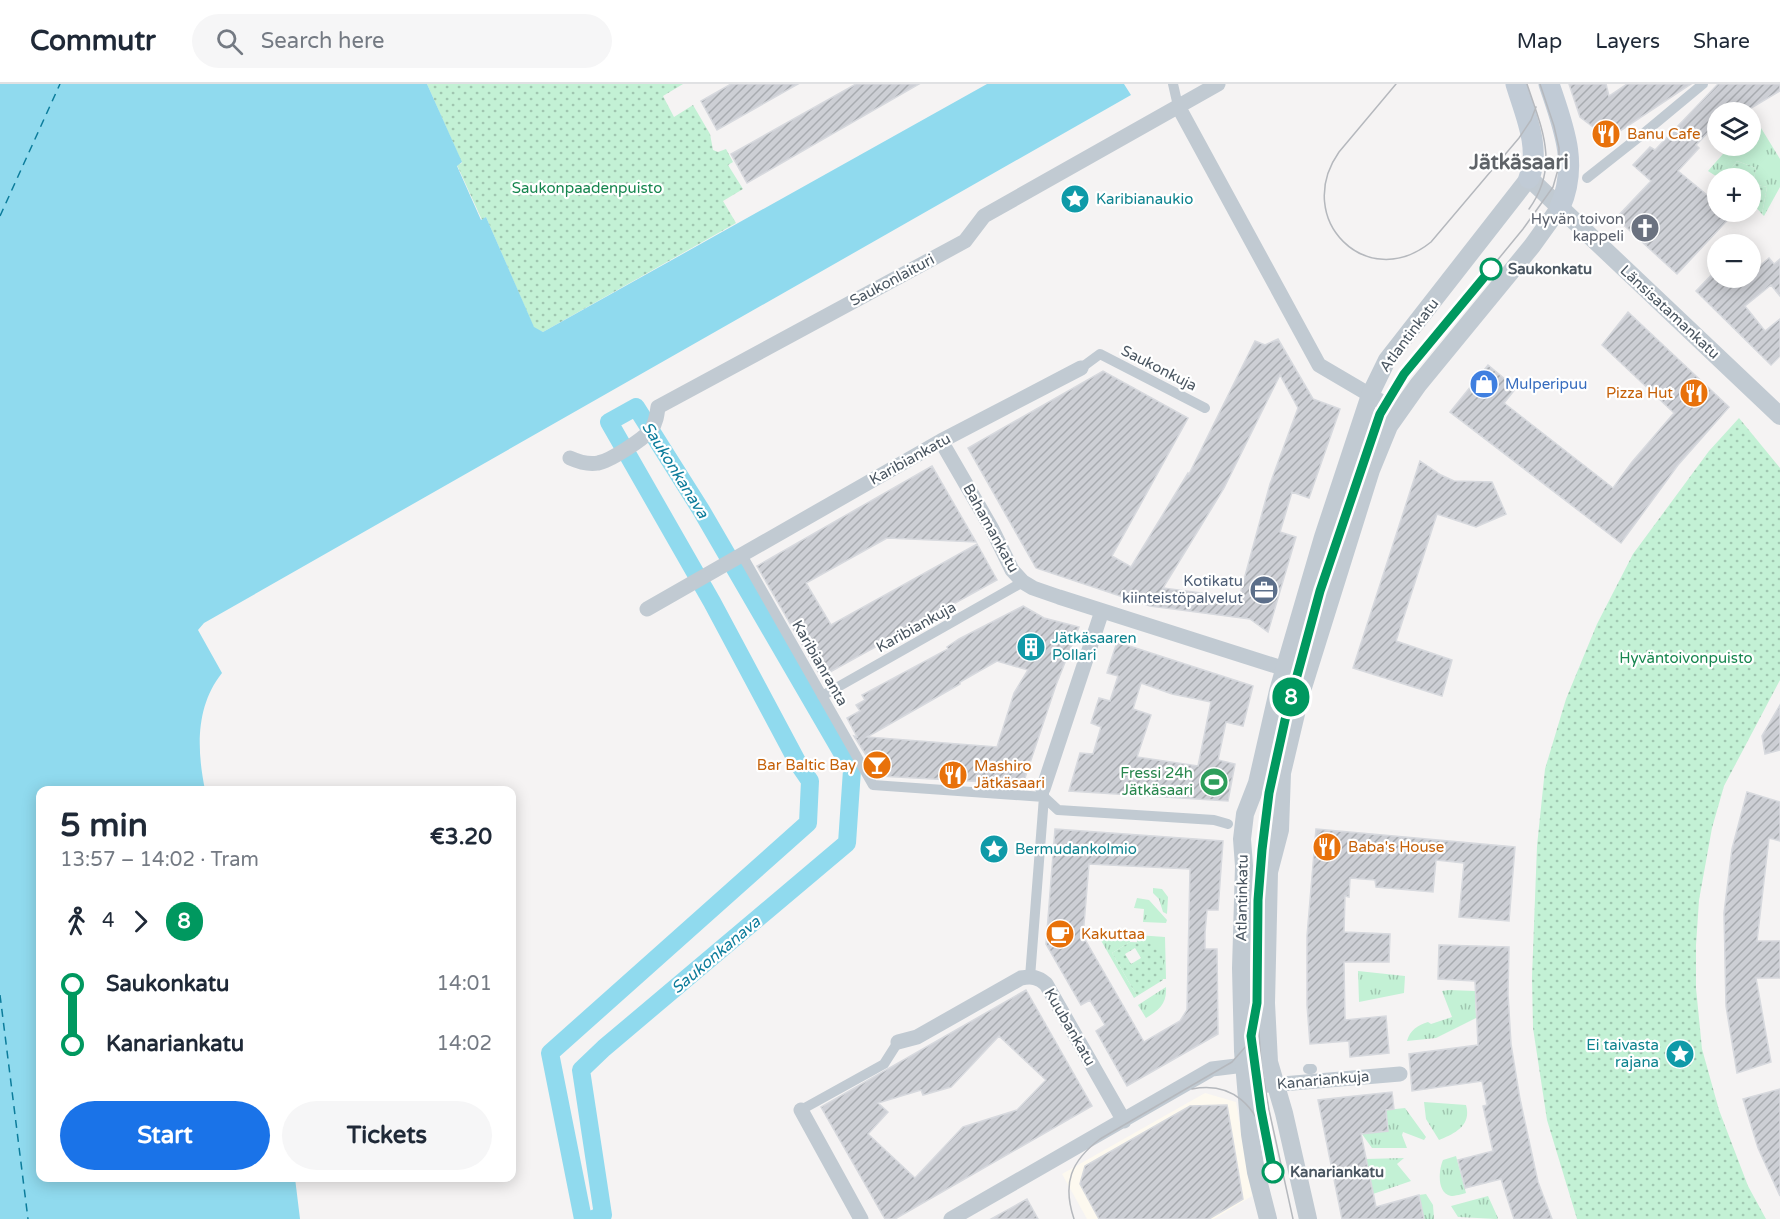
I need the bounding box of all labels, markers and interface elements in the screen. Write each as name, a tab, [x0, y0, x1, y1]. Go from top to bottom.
search box	[192, 14, 612, 68]
text: Commutr	[30, 24, 156, 58]
icon: search	[213, 25, 246, 58]
text: Search here	[261, 28, 385, 54]
text: Map	[1517, 29, 1562, 54]
text: Layers	[1595, 29, 1660, 54]
text: Share	[1693, 29, 1750, 54]
map controls	[1707, 102, 1761, 288]
button: layers	[1707, 102, 1761, 156]
restaurant icon: Banu Cafe	[1590, 118, 1622, 150]
place label: Banu Cafe	[1627, 125, 1700, 143]
district label: Jätkäsaari	[1468, 150, 1569, 175]
button: +	[1707, 168, 1761, 222]
park label: Saukonpaadenpuisto	[512, 179, 662, 197]
place icon: Karibianaukio	[1059, 183, 1091, 215]
place label: Karibianaukio	[1096, 190, 1193, 208]
place label: Hyvän toivon kappeli	[1531, 210, 1624, 245]
church icon: Hyvän toivon kappeli	[1629, 212, 1661, 244]
button: −	[1707, 234, 1761, 288]
street label: Saukonlaituri	[847, 250, 937, 310]
marker: Saukonkatu	[1480, 258, 1502, 280]
place label: Saukonkatu	[1508, 260, 1592, 278]
street label: Länsisatamankatu	[1617, 261, 1723, 363]
street label: Atlantinkatu	[1376, 295, 1442, 375]
street label: Saukonkuja	[1118, 341, 1200, 395]
shop icon: Mulperipuu	[1468, 368, 1500, 400]
place label: Mulperipuu	[1505, 375, 1587, 393]
restaurant icon: Pizza Hut	[1678, 377, 1710, 409]
place label: Pizza Hut	[1606, 384, 1673, 402]
water label: Saukonkanava	[637, 418, 713, 523]
street label: Karibiankatu	[866, 429, 954, 489]
street label: Bahamankatu	[959, 480, 1023, 576]
place label: Kotikatu kiinteistöpalvelut	[1122, 572, 1243, 607]
office icon: Kotikatu kiinteistöpalvelut	[1248, 574, 1280, 606]
street label: Karibiankuja	[873, 598, 959, 656]
street label: Karibianranta	[788, 617, 852, 709]
place label: Jätkäsaaren Pollari	[1052, 629, 1137, 664]
building icon: Jätkäsaaren Pollari	[1015, 631, 1047, 663]
park label: Hyväntoivonpuisto	[1619, 649, 1753, 667]
line badge: 8	[1272, 678, 1310, 716]
text: 8	[1284, 685, 1298, 710]
bar icon: Bar Baltic Bay	[861, 749, 893, 781]
place label: Bar Baltic Bay	[757, 756, 856, 774]
place label: Mashiro Jätkäsaari	[974, 757, 1045, 792]
restaurant icon: Mashiro Jätkäsaari	[937, 759, 969, 791]
place label: Fressi 24h Jätkäsaari	[1120, 764, 1193, 799]
sports icon: Fressi 24h Jätkäsaari	[1198, 766, 1230, 798]
text: 5 min	[60, 806, 148, 845]
text: €3.20	[430, 824, 492, 850]
restaurant icon: Baba's House	[1311, 831, 1343, 863]
place icon: Bermudankolmio	[978, 833, 1010, 865]
place label: Baba's House	[1348, 838, 1444, 856]
place label: Bermudankolmio	[1015, 840, 1137, 858]
text: 13:57 – 14:02 · Tram	[60, 848, 259, 872]
street label: Atlantinkatu	[1232, 854, 1252, 942]
icon: walk	[60, 905, 93, 938]
icon: forward	[124, 905, 157, 938]
text: 4	[102, 909, 115, 933]
text: 8	[178, 909, 191, 934]
water label: Saukonkanava	[667, 911, 765, 998]
cafe icon: Kakuttaa	[1044, 918, 1076, 950]
place label: Kakuttaa	[1081, 925, 1145, 943]
text: Saukonkatu	[106, 971, 229, 997]
text: 14:01	[437, 972, 492, 996]
street label: Kuubankatu	[1041, 985, 1099, 1069]
text: Kanariankatu	[106, 1031, 244, 1057]
text: 14:02	[437, 1032, 492, 1056]
place label: Ei taivasta rajana	[1586, 1036, 1659, 1071]
place icon: Ei taivasta rajana	[1664, 1038, 1696, 1070]
street label: Kanariankuja	[1276, 1067, 1370, 1093]
button: Start	[60, 1101, 270, 1170]
button: Tickets	[282, 1101, 492, 1170]
marker: Kanariankatu	[1262, 1161, 1284, 1183]
place label: Kanariankatu	[1290, 1163, 1384, 1181]

